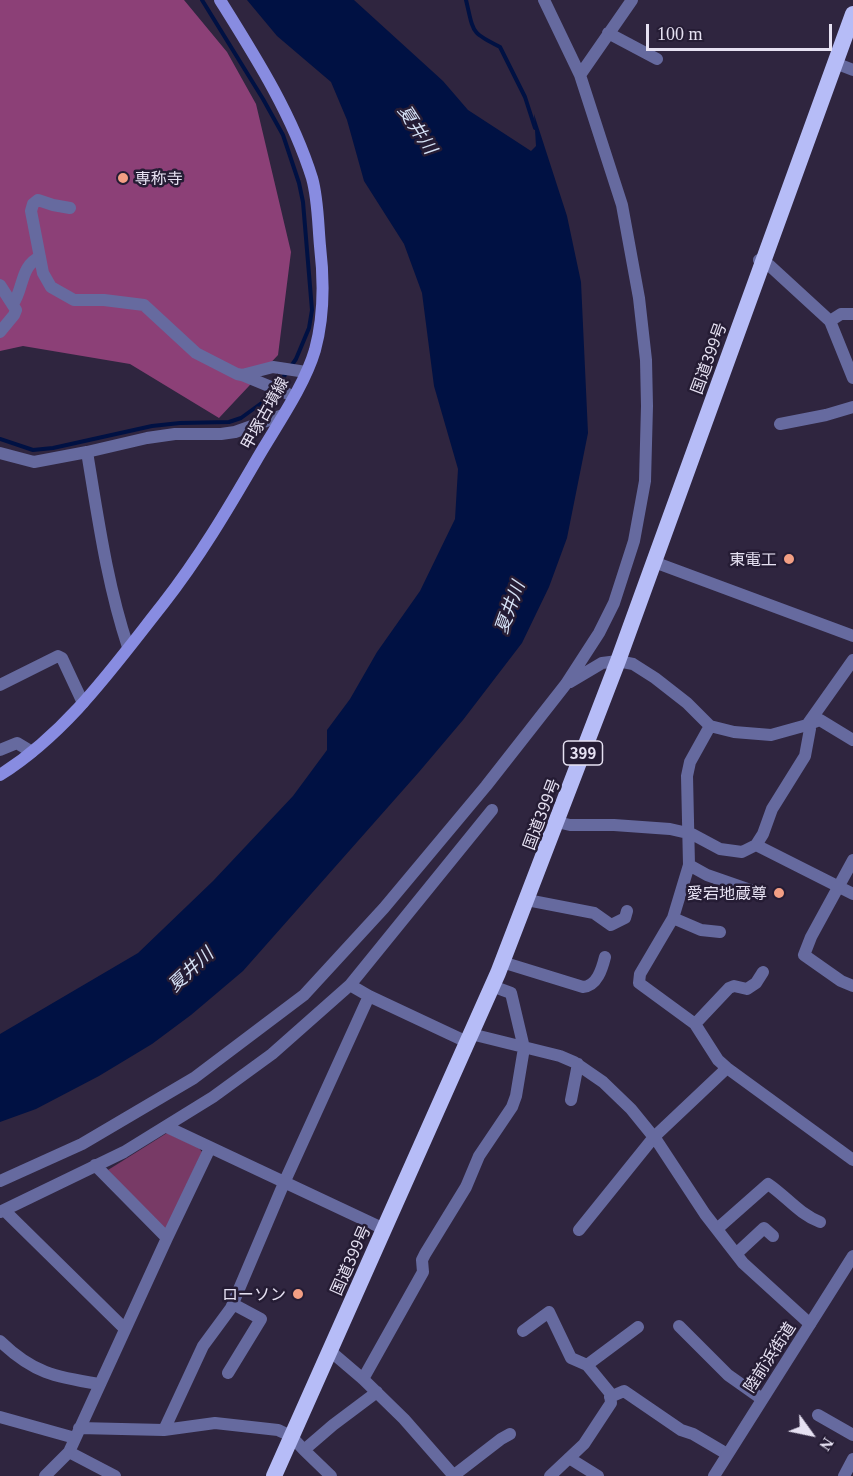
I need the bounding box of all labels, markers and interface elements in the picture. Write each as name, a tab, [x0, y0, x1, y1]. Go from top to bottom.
scale bar	[649, 12, 835, 50]
text: 100 m	[657, 24, 703, 44]
water label: 夏井川	[394, 100, 442, 158]
place label: 専称寺	[135, 168, 183, 188]
marker: 専称寺	[116, 171, 130, 185]
street label: 国道399号	[686, 320, 730, 396]
street label: 甲塚古墳線	[236, 373, 292, 453]
place label: 東電工	[729, 549, 777, 569]
marker: 東電工	[782, 552, 796, 566]
water label: 夏井川	[490, 578, 528, 636]
road number: 399	[564, 741, 602, 765]
street label: 国道399号	[519, 776, 563, 852]
place label: 愛宕地蔵尊	[687, 883, 767, 903]
marker: 愛宕地蔵尊	[772, 886, 786, 900]
water label: 夏井川	[163, 943, 217, 995]
street label: 国道399号	[326, 1222, 374, 1298]
place label: ローソン	[222, 1284, 286, 1304]
marker: ローソン	[291, 1287, 305, 1301]
street label: 陸前浜街道	[739, 1318, 799, 1396]
north arrow	[781, 1404, 841, 1464]
text: N	[816, 1435, 837, 1454]

